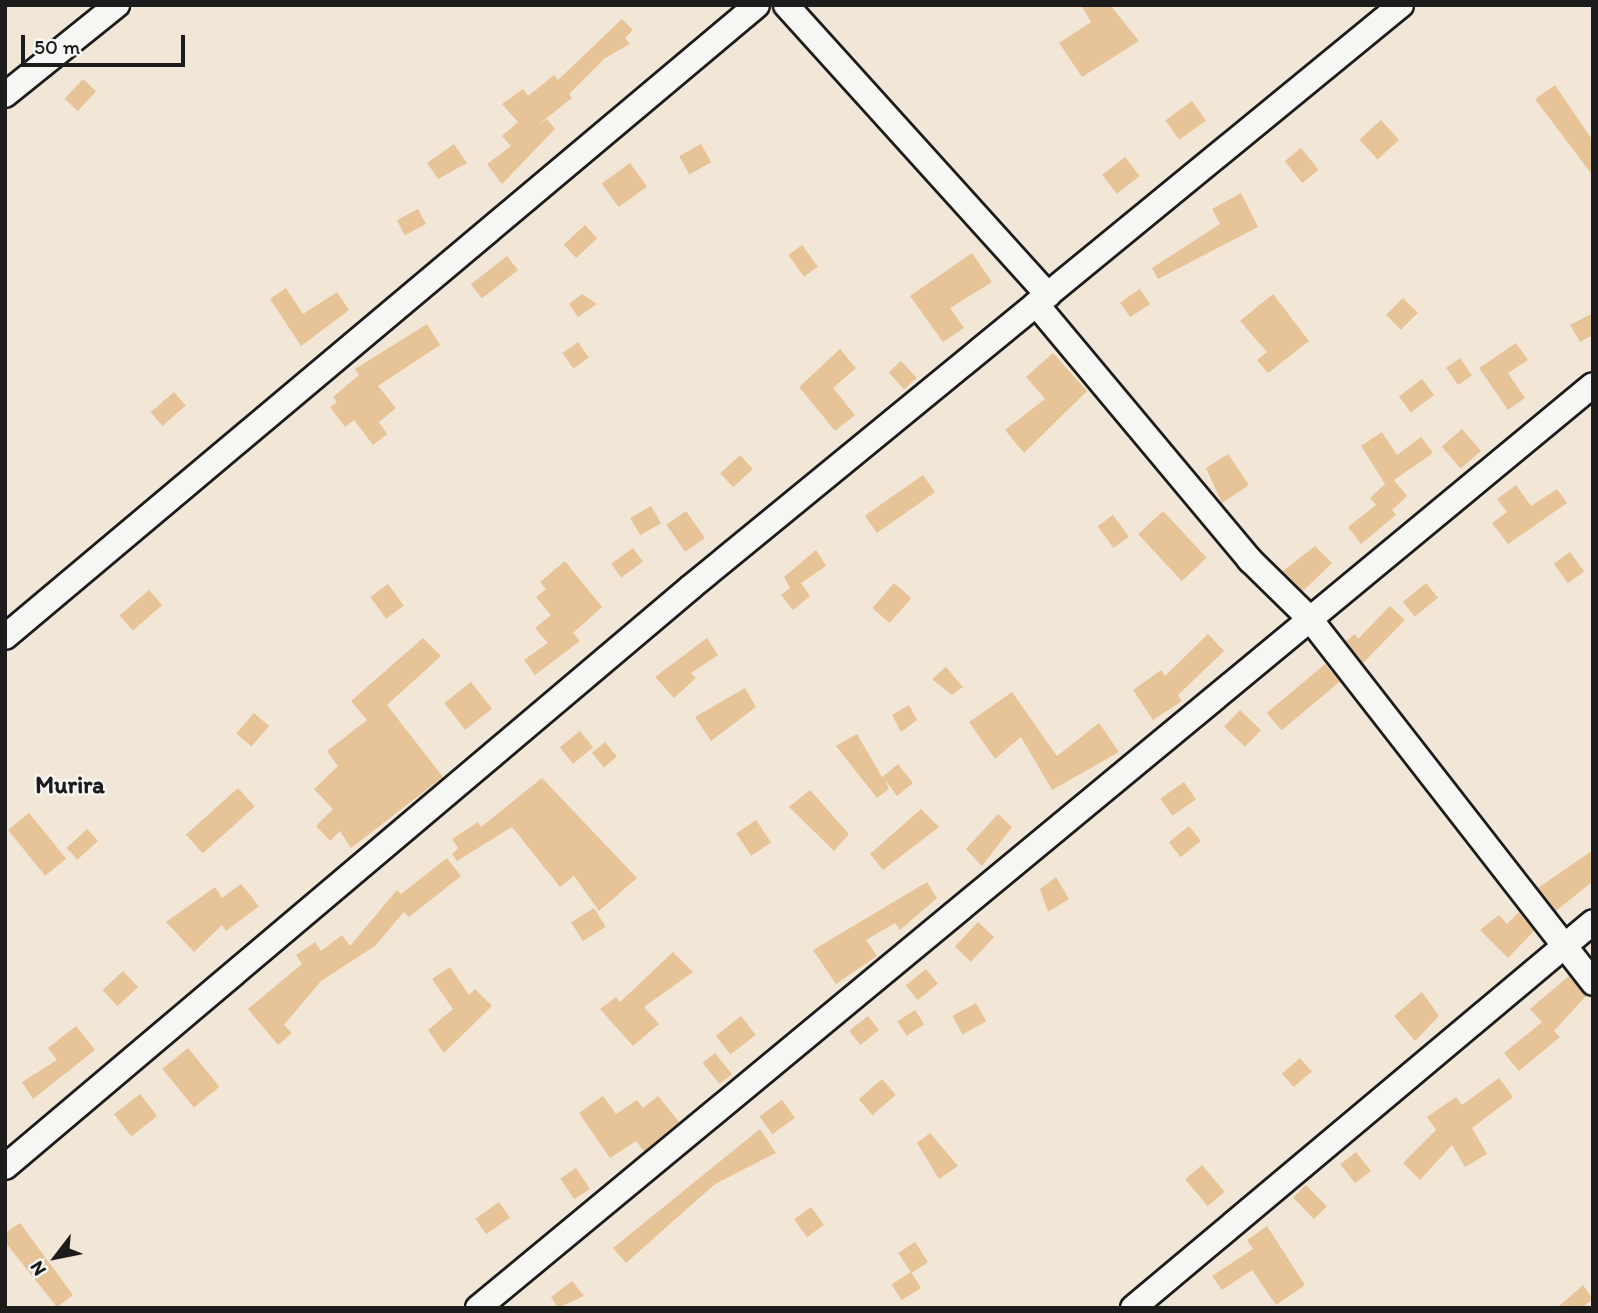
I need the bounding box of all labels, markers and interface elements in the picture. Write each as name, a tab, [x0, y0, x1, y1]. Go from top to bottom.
scale bar	[24, 21, 189, 65]
text: 50 m	[34, 34, 80, 59]
district label: Murira	[35, 771, 105, 799]
north arrow	[21, 1222, 91, 1292]
text: N	[25, 1257, 51, 1280]

